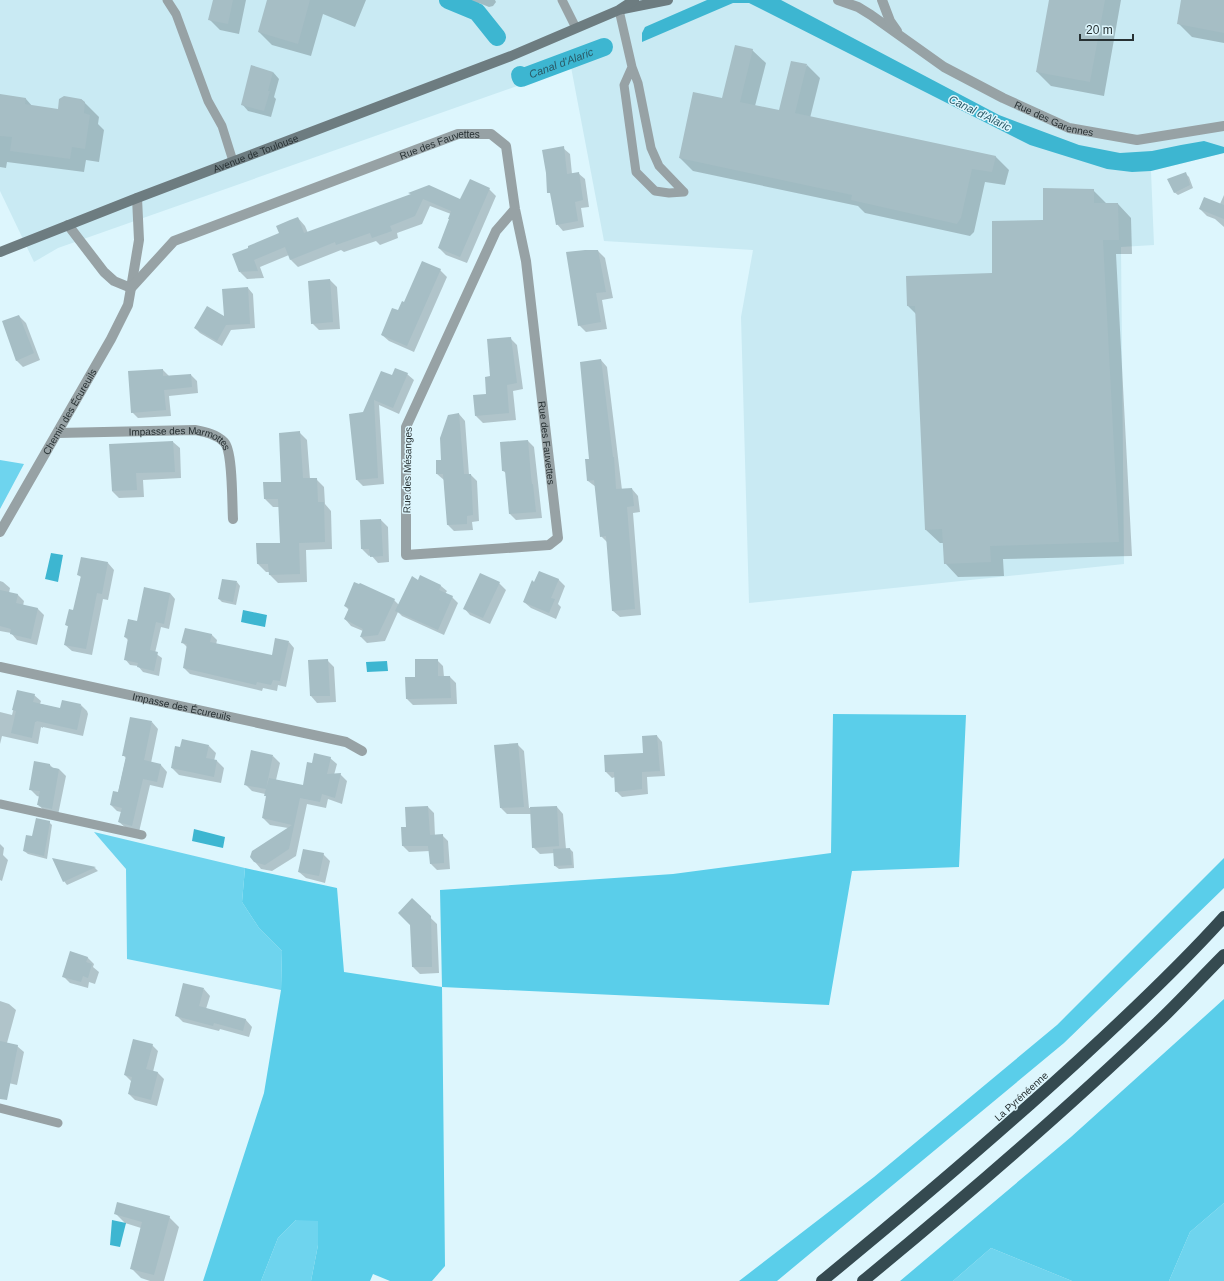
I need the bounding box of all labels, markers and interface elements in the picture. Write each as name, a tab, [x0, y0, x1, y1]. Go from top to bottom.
scale bar	[1080, 16, 1133, 42]
text: 20 m	[1086, 23, 1113, 37]
water label: Canal d'Alaric	[527, 45, 595, 80]
water label: Canal d'Alaric	[947, 93, 1013, 133]
street label: Rue des Garennes	[1013, 99, 1094, 138]
street label: Rue des Fauvettes	[398, 129, 480, 162]
street label: Avenue de Toulouse	[211, 132, 300, 175]
street label: Chemin des Écureuils	[41, 367, 99, 457]
street label: Rue des Fauvettes	[536, 400, 557, 485]
street label: Impasse des Marmottes	[128, 425, 233, 452]
street label: Rue des Mésanges	[401, 427, 414, 513]
street label: Impasse des Écureuils	[131, 691, 232, 723]
street label: La Pyrénéenne	[992, 1069, 1051, 1123]

